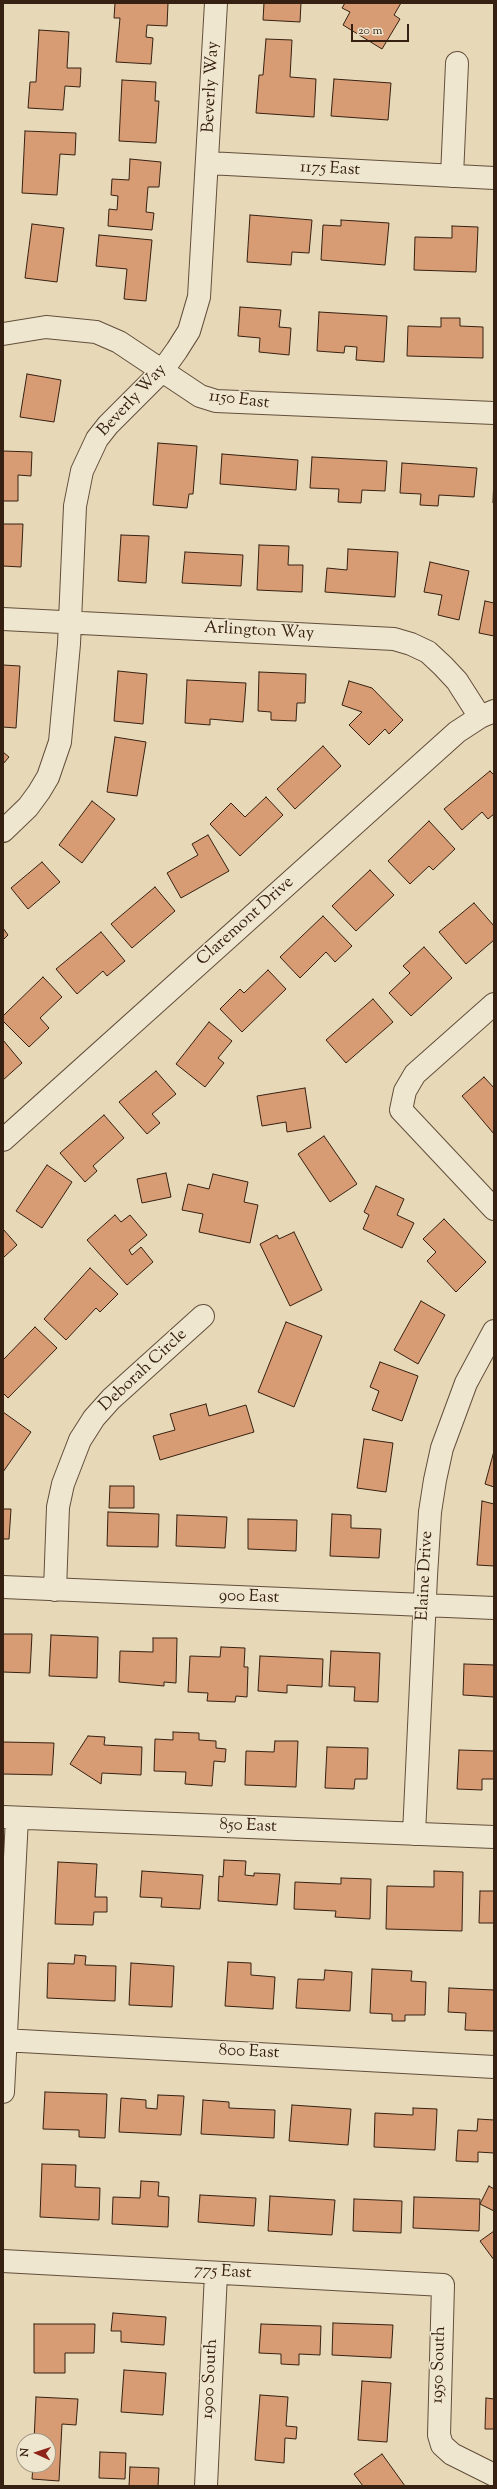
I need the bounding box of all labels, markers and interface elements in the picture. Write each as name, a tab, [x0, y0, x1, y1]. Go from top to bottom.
scale bar	[353, 16, 411, 42]
text: 20 m	[358, 22, 382, 40]
street label: Beverly Way	[199, 41, 225, 133]
street label: 1175 East	[299, 158, 361, 182]
street label: Beverly Way	[94, 361, 172, 441]
street label: 1150 East	[208, 387, 270, 415]
street label: Arlington Way	[203, 619, 315, 645]
street label: Claremont Drive	[193, 873, 299, 971]
street label: Deborah Circle	[96, 1325, 192, 1417]
street label: Elaine Drive	[413, 1531, 439, 1621]
street label: 900 East	[218, 1587, 280, 1609]
street label: 850 East	[219, 1816, 277, 1838]
street label: 800 East	[218, 2041, 280, 2065]
street label: 775 East	[194, 2261, 252, 2285]
street label: 1950 South	[428, 2326, 452, 2404]
street label: 1900 South	[199, 2338, 223, 2420]
north arrow	[16, 2433, 56, 2473]
text: N	[17, 2448, 33, 2457]

